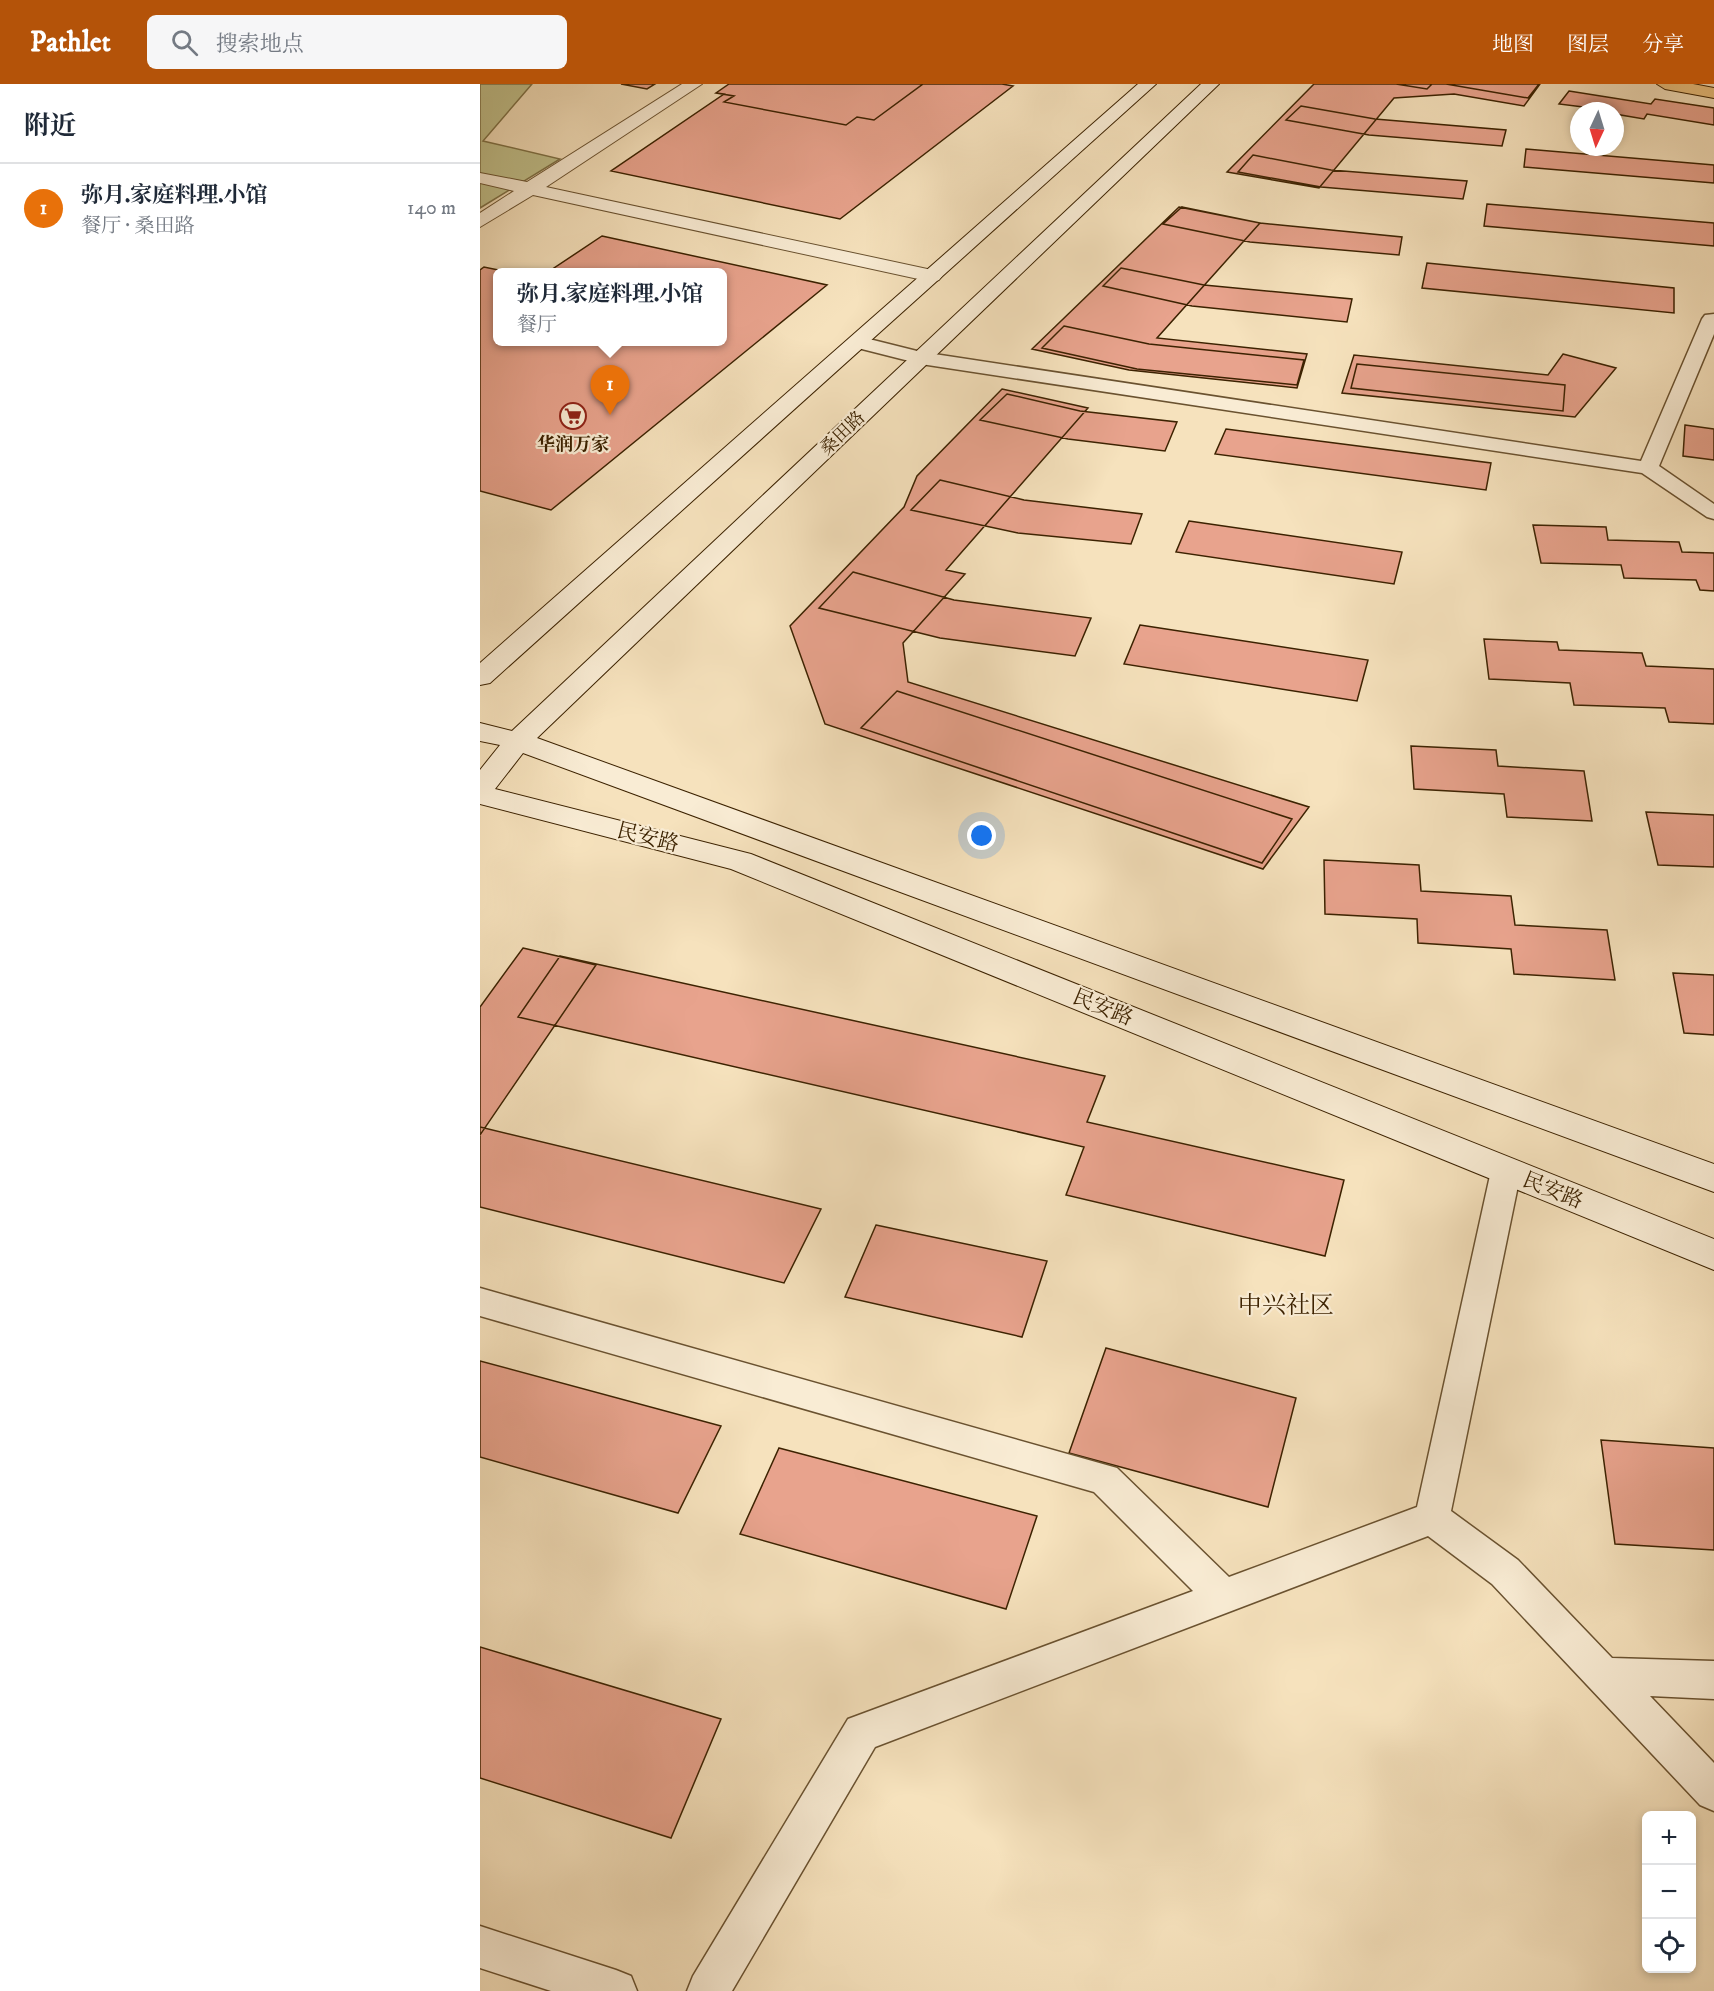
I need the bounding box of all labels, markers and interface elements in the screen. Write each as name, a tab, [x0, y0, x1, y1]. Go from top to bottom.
search box	[147, 15, 567, 69]
text: Pathlet	[30, 25, 111, 60]
icon: search	[168, 26, 201, 59]
text: 搜索地点	[216, 31, 304, 58]
text: 地图	[1492, 32, 1534, 58]
text: 图层	[1567, 32, 1609, 58]
text: 分享	[1642, 32, 1684, 58]
north arrow	[1570, 102, 1624, 156]
text: 附近	[24, 110, 76, 143]
text: 弥月.家庭料理.小馆	[81, 182, 267, 209]
text: 1	[40, 196, 47, 221]
text: 140 m	[407, 196, 456, 221]
text: 餐厅 · 桑田路	[81, 214, 194, 239]
popup	[493, 268, 727, 346]
text: 弥月.家庭料理.小馆	[517, 281, 703, 308]
text: 餐厅	[517, 313, 557, 338]
pin: 1	[590, 366, 630, 415]
supermarket icon: 华润万家	[558, 401, 588, 431]
street label: 桑田路	[816, 407, 870, 460]
place label: 华润万家	[537, 434, 609, 456]
street label: 民安路	[614, 818, 681, 858]
your location	[967, 821, 996, 850]
street label: 民安路	[1069, 984, 1137, 1032]
street label: 民安路	[1519, 1167, 1587, 1215]
district label: 中兴社区	[1238, 1291, 1334, 1321]
map controls	[1642, 1811, 1696, 1973]
button: +	[1642, 1811, 1696, 1865]
button: −	[1642, 1865, 1696, 1919]
button: locate	[1642, 1919, 1696, 1973]

